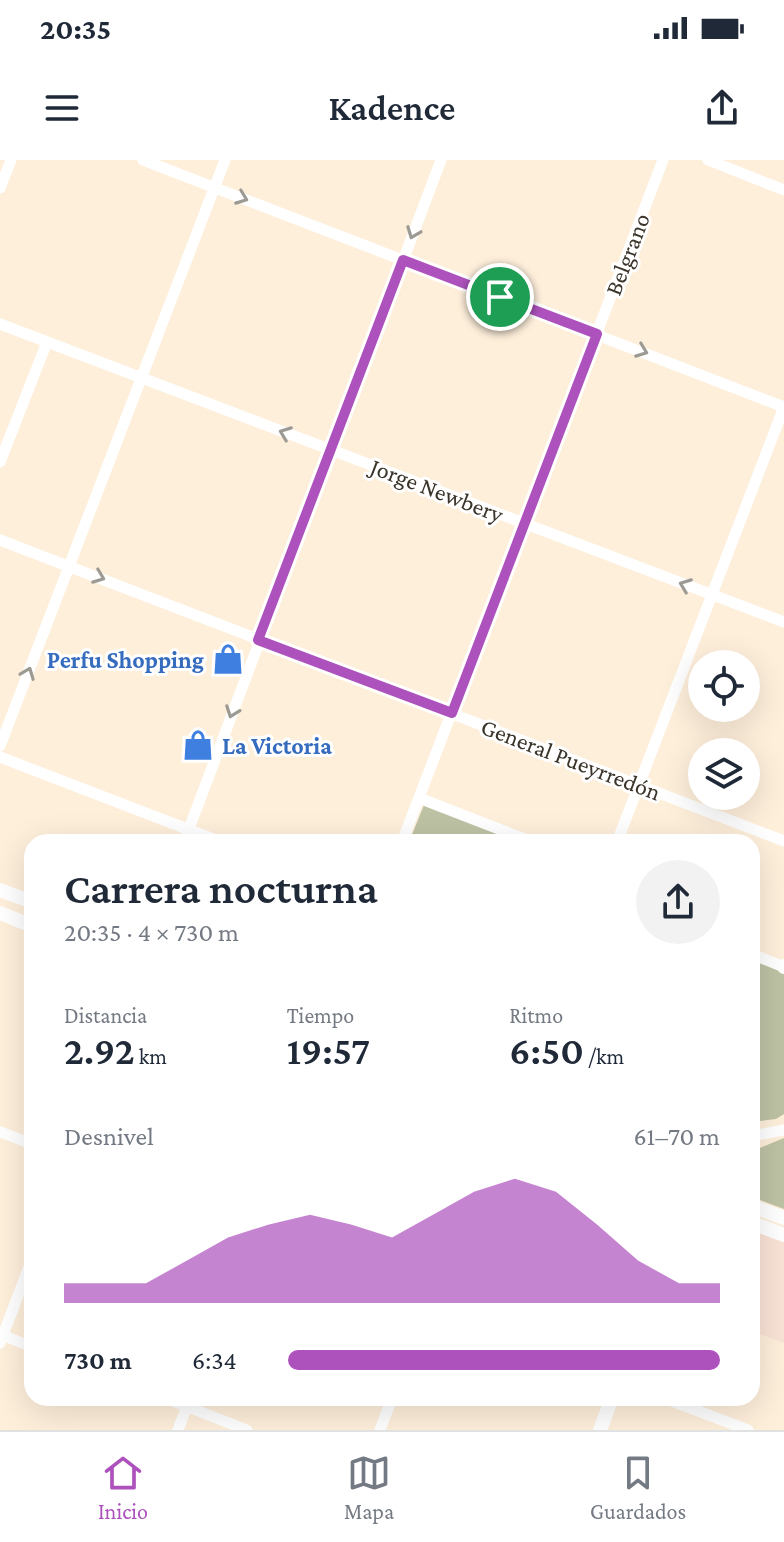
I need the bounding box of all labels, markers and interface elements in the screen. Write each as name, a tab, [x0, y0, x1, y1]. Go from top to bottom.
text: 20:35	[40, 12, 111, 45]
icon: menu	[40, 86, 84, 130]
icon: share	[700, 86, 744, 130]
text: Kadence	[329, 88, 455, 128]
one-way arrow	[234, 188, 248, 205]
street label: Belgrano	[599, 209, 655, 299]
one-way arrow	[406, 225, 423, 239]
pin	[466, 263, 534, 331]
icon: arrive	[478, 275, 522, 319]
one-way arrow	[634, 341, 648, 358]
one-way arrow	[279, 426, 293, 443]
street label: Jorge Newbery	[365, 452, 508, 528]
one-way arrow	[91, 567, 105, 584]
one-way arrow	[679, 578, 693, 595]
shop icon: Perfu Shopping	[211, 642, 245, 676]
place label: Perfu Shopping	[47, 646, 204, 673]
map controls	[688, 650, 760, 810]
button: locate	[688, 650, 760, 722]
one-way arrow	[18, 667, 35, 681]
one-way arrow	[225, 704, 241, 718]
street label: General Pueyrredón	[477, 712, 665, 806]
shop icon: La Victoria	[181, 728, 215, 762]
place label: La Victoria	[222, 732, 332, 759]
button: layers	[688, 738, 760, 810]
button: share	[636, 860, 720, 944]
text: Carrera nocturna	[64, 864, 378, 912]
text: 20:35 · 4 × 730 m	[64, 918, 239, 947]
text: Distancia	[64, 1003, 147, 1028]
text: Tiempo	[287, 1003, 354, 1028]
text: Ritmo	[509, 1003, 563, 1028]
text: 2.92	[64, 1028, 135, 1073]
text: 19:57	[287, 1028, 370, 1073]
text: 6:50	[509, 1028, 584, 1073]
text: km	[135, 1044, 167, 1069]
text: /km	[584, 1044, 624, 1069]
text: Desnivel	[64, 1122, 154, 1151]
text: 61–70 m	[633, 1122, 720, 1151]
text: 730 m	[64, 1346, 132, 1375]
text: 6:34	[192, 1346, 237, 1375]
tab: Inicio	[98, 1451, 148, 1524]
tab: Mapa	[344, 1451, 394, 1524]
tab: Guardados	[590, 1451, 686, 1524]

